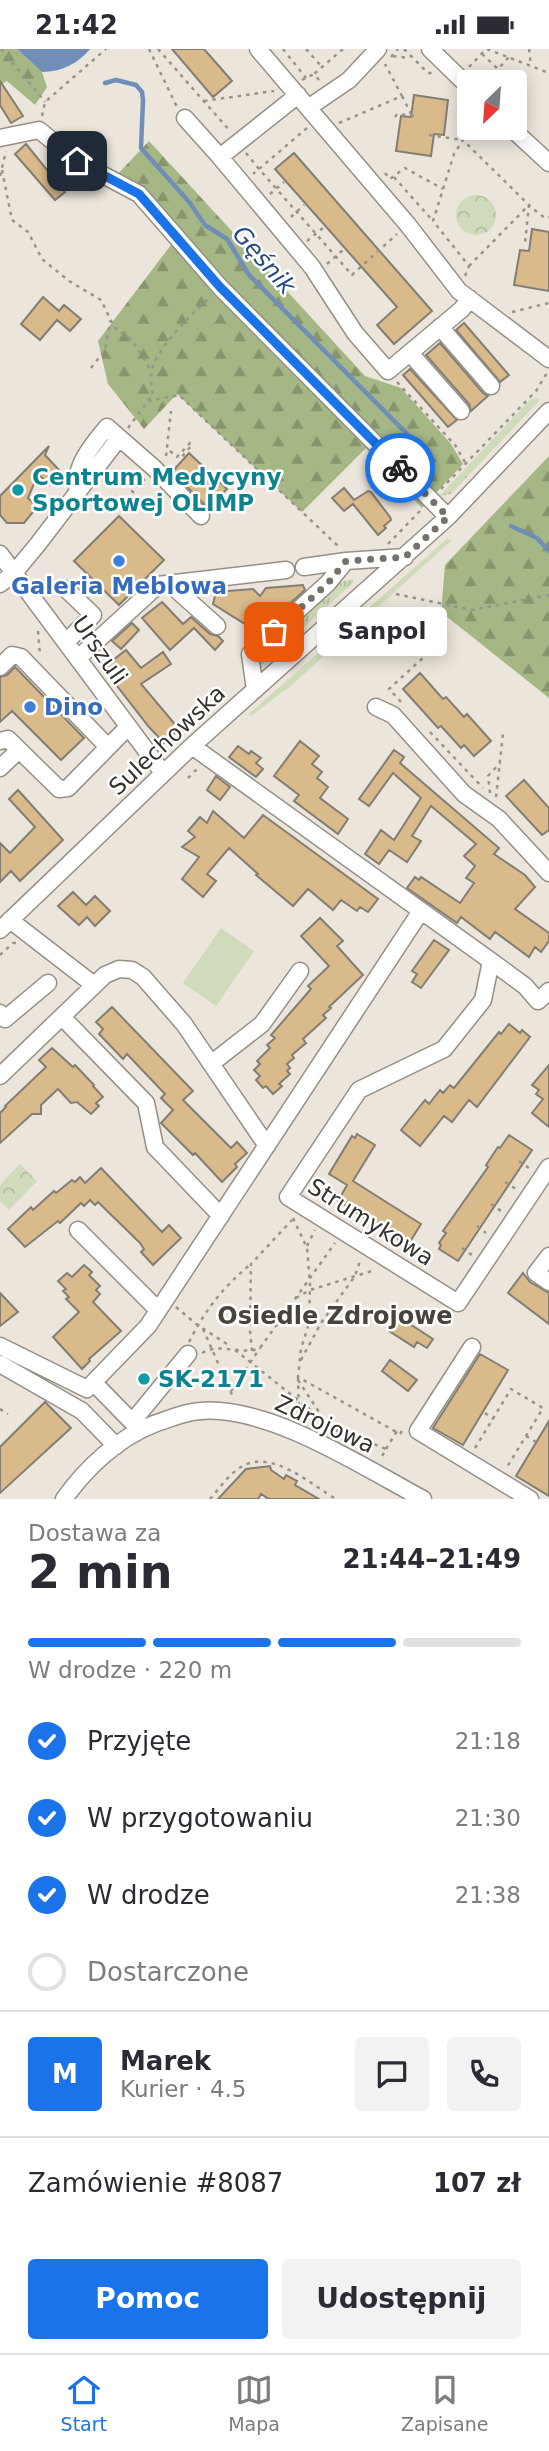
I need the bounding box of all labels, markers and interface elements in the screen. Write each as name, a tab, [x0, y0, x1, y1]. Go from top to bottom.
text: 21:42	[35, 10, 118, 40]
north arrow	[457, 70, 527, 140]
map controls	[457, 70, 527, 140]
pin	[47, 131, 107, 191]
icon: home	[58, 142, 96, 180]
water label: Gęśnik	[227, 220, 302, 301]
courier	[365, 433, 435, 503]
icon: bike	[381, 449, 419, 487]
place label: Centrum Medycyny Sportowej OLIMP	[32, 464, 281, 516]
marker: Centrum Medycyny Sportowej OLIMP	[10, 482, 26, 498]
marker: Galeria Meblowa	[111, 553, 127, 569]
place label: Galeria Meblowa	[11, 573, 227, 599]
pin	[244, 602, 304, 662]
callout: Sanpol	[316, 607, 446, 657]
street label: Urszuli	[67, 611, 133, 689]
icon: bag	[255, 613, 293, 651]
text: Sanpol	[338, 618, 426, 644]
street label: Sulechowska	[104, 680, 230, 800]
place label: Dino	[44, 694, 103, 720]
marker: Dino	[22, 699, 38, 715]
street label: Strumykowa	[303, 1173, 439, 1271]
district label: Osiedle Zdrojowe	[217, 1302, 453, 1330]
place label: SK-2171	[158, 1366, 264, 1392]
marker: SK-2171	[136, 1371, 152, 1387]
street label: Zdrojowa	[271, 1390, 379, 1458]
text: Dostawa za	[28, 1520, 161, 1546]
text: 21:44–21:49	[342, 1544, 521, 1574]
text: 2 min	[28, 1545, 172, 1599]
text: W drodze · 220 m	[28, 1657, 232, 1683]
icon: check	[28, 1722, 66, 1760]
text: Przyjęte	[87, 1726, 191, 1756]
text: 21:18	[455, 1728, 521, 1754]
icon: check	[28, 1799, 66, 1837]
text: W przygotowaniu	[87, 1803, 313, 1833]
text: 21:30	[455, 1805, 521, 1831]
icon: check	[28, 1876, 66, 1914]
text: W drodze	[87, 1880, 210, 1910]
text: 21:38	[455, 1882, 521, 1908]
text: Dostarczone	[87, 1957, 249, 1987]
button: chat	[355, 2037, 429, 2111]
button: phone	[447, 2037, 521, 2111]
text: Marek	[120, 2046, 211, 2076]
text: M	[52, 2059, 78, 2089]
text: Kurier · 4.5	[120, 2076, 246, 2102]
text: Zamówienie #8087	[28, 2168, 283, 2198]
text: 107 zł	[433, 2168, 521, 2198]
button: Pomoc	[28, 2259, 268, 2339]
button: Udostępnij	[282, 2259, 521, 2339]
tab: Start	[61, 2371, 107, 2435]
tab: Mapa	[228, 2371, 280, 2435]
tab: Zapisane	[401, 2371, 488, 2435]

